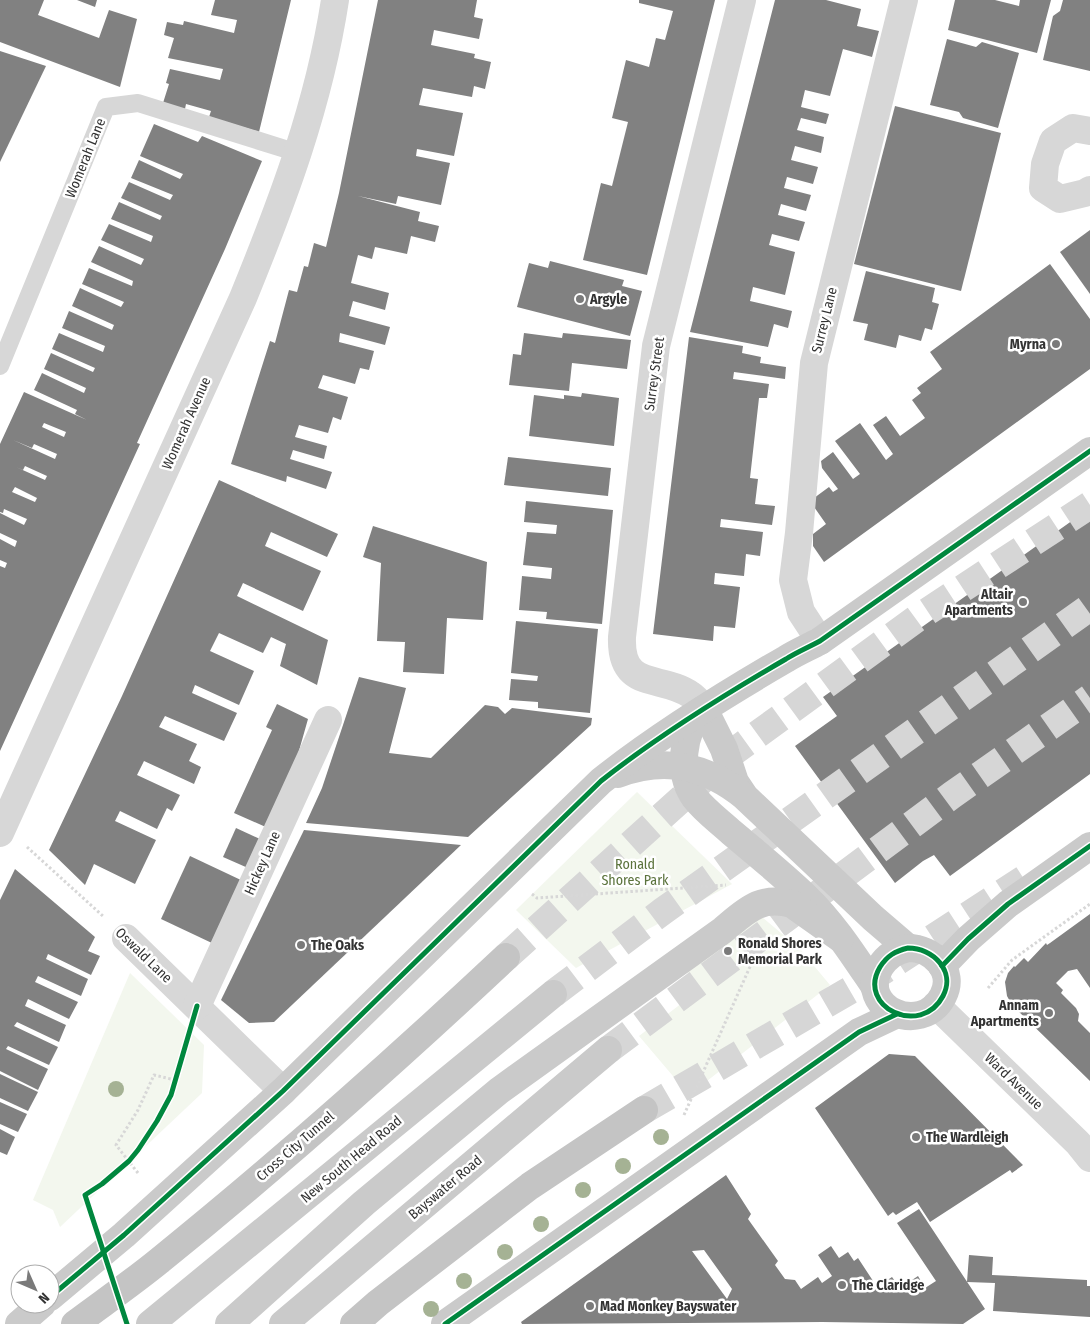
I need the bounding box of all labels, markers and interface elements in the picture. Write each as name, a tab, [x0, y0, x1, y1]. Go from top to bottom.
street label: Womerah Lane	[62, 116, 109, 201]
street label: Surrey Lane	[808, 285, 841, 355]
place label: Argyle	[589, 291, 627, 308]
marker: Argyle	[574, 293, 586, 305]
street label: Surrey Street	[641, 336, 668, 412]
place label: Myrna	[1010, 336, 1046, 353]
marker: Myrna	[1050, 338, 1062, 350]
street label: Womerah Avenue	[158, 374, 214, 472]
place label: Altair Apartments	[944, 586, 1014, 619]
marker: Altair Apartments	[1017, 596, 1029, 608]
street label: Hickey Lane	[241, 829, 284, 898]
park label: Ronald Shores Park	[601, 856, 669, 889]
street label: Oswald Lane	[112, 924, 176, 987]
place label: Ronald Shores Memorial Park	[738, 935, 823, 968]
place label: The Oaks	[311, 937, 364, 954]
marker: The Oaks	[295, 939, 307, 951]
marker: Ronald Shores Memorial Park	[722, 945, 734, 957]
place label: Annam Apartments	[970, 997, 1039, 1030]
marker: Annam Apartments	[1043, 1007, 1055, 1019]
street label: Ward Avenue	[981, 1049, 1046, 1113]
street label: Cross City Tunnel	[253, 1108, 338, 1185]
street label: New South Head Road	[297, 1112, 405, 1207]
place label: The Wardleigh	[926, 1129, 1009, 1146]
marker: The Wardleigh	[910, 1131, 922, 1143]
street label: Bayswater Road	[405, 1152, 486, 1223]
north arrow	[10, 1264, 60, 1314]
place label: The Claridge	[852, 1277, 924, 1294]
marker: The Claridge	[836, 1279, 848, 1291]
text: N	[35, 1289, 53, 1307]
place label: Mad Monkey Bayswater	[600, 1298, 737, 1315]
marker: Mad Monkey Bayswater	[584, 1300, 596, 1312]

